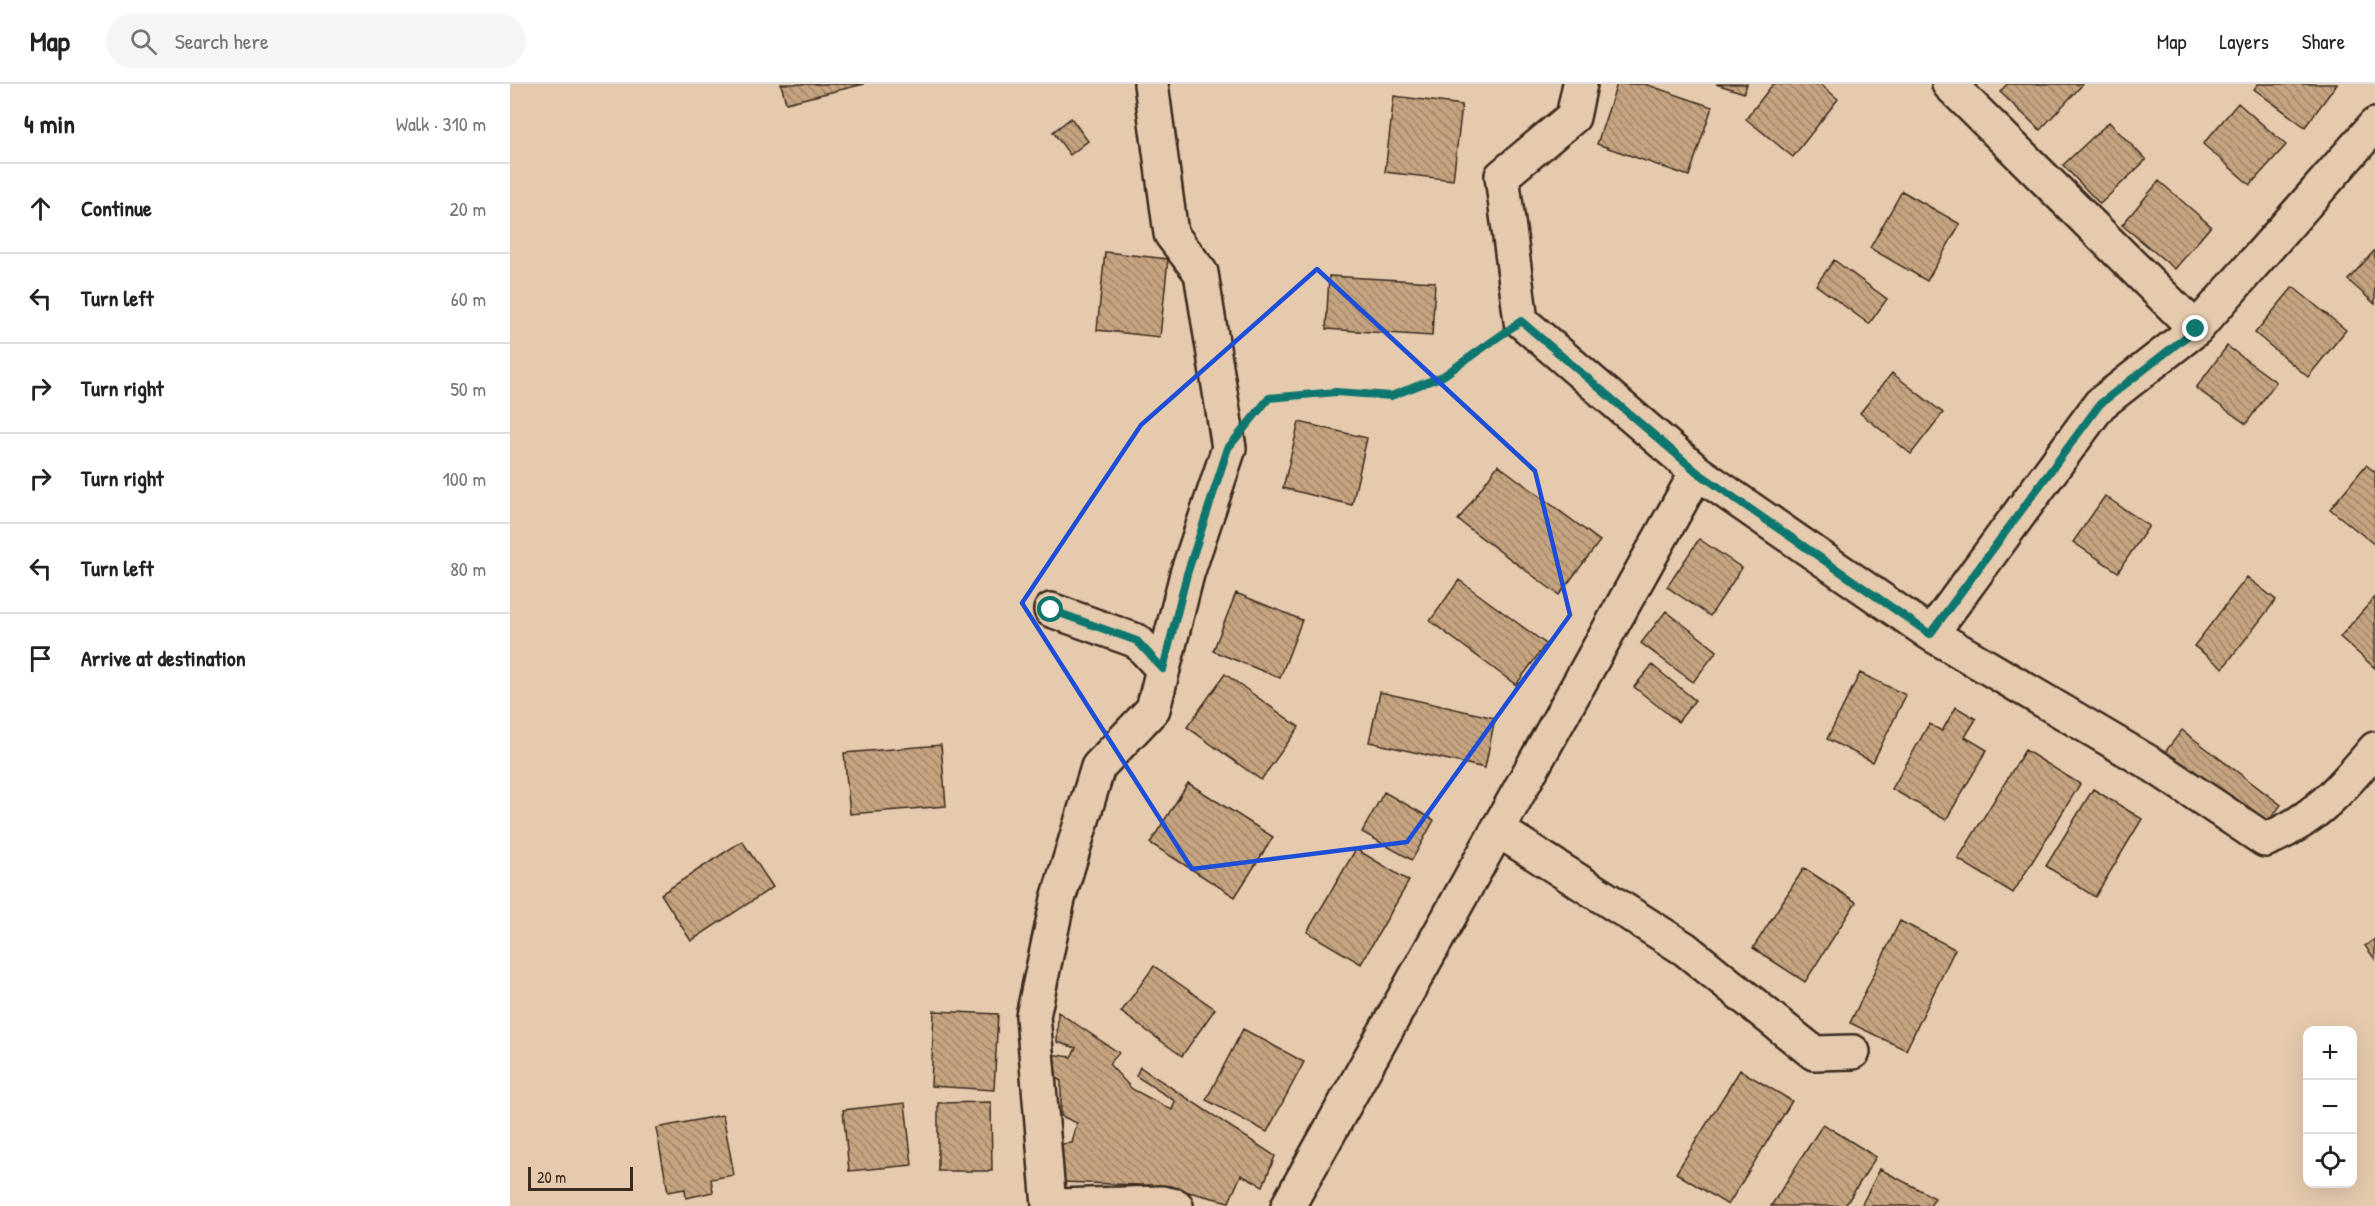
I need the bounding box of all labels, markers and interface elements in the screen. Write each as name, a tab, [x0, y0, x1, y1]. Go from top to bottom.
search box	[106, 14, 526, 68]
text: Map	[30, 22, 70, 60]
icon: search	[127, 25, 160, 58]
text: Search here	[175, 26, 269, 56]
text: Map	[2157, 27, 2186, 56]
text: Layers	[2219, 27, 2269, 56]
text: Share	[2302, 27, 2345, 56]
text: 4 min	[24, 106, 75, 141]
text: Walk · 310 m	[396, 110, 486, 137]
icon: ahead	[24, 192, 57, 225]
text: Continue	[81, 193, 152, 223]
text: 20 m	[449, 195, 486, 222]
icon: left	[24, 282, 57, 315]
text: Turn left	[81, 283, 154, 313]
text: 60 m	[451, 285, 486, 312]
route end	[2182, 315, 2208, 341]
icon: right	[24, 372, 57, 405]
text: Turn right	[81, 373, 164, 403]
text: 50 m	[450, 375, 486, 402]
icon: right	[24, 462, 57, 495]
text: Turn right	[81, 463, 164, 493]
text: 100 m	[443, 465, 486, 492]
icon: left	[24, 552, 57, 585]
text: Turn left	[81, 553, 154, 583]
text: 80 m	[450, 555, 486, 582]
route start	[1037, 596, 1063, 622]
icon: arrive	[24, 642, 57, 675]
text: Arrive at destination	[81, 643, 246, 673]
map controls	[2303, 1026, 2357, 1188]
button: +	[2303, 1026, 2357, 1080]
button: −	[2303, 1080, 2357, 1134]
button: locate	[2303, 1134, 2357, 1188]
scale bar	[528, 1164, 633, 1192]
text: 20 m	[537, 1166, 566, 1188]

